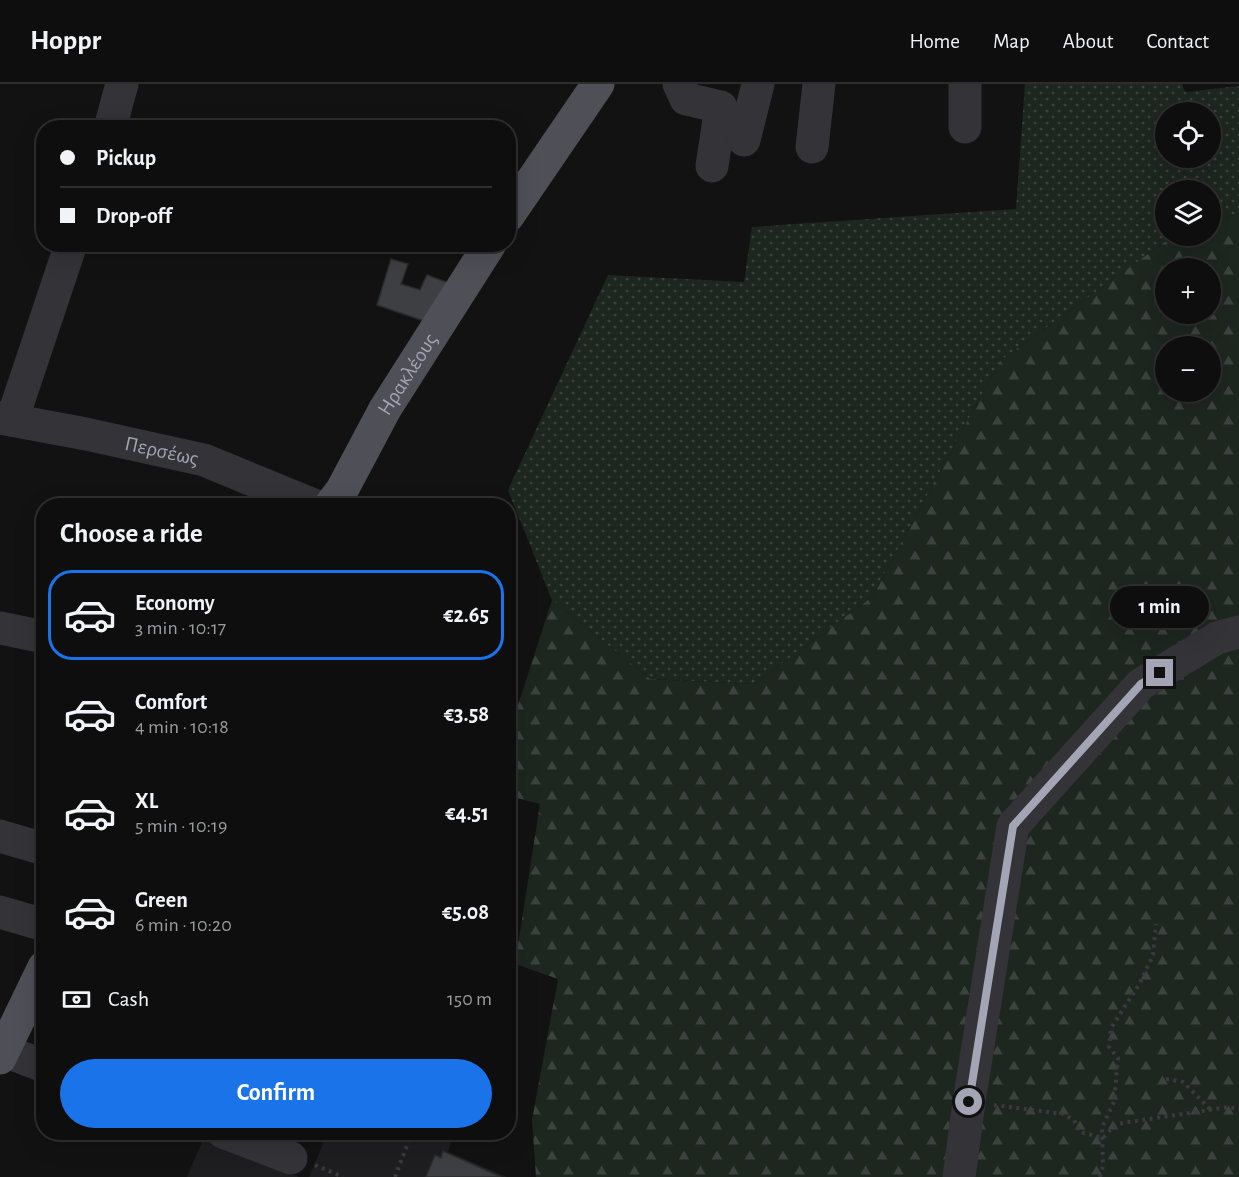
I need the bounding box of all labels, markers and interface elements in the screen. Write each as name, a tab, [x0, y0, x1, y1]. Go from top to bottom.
text: Hoppr	[30, 27, 101, 55]
text: Home	[909, 31, 960, 52]
text: Map	[993, 31, 1030, 52]
text: About	[1063, 31, 1113, 52]
text: Contact	[1146, 31, 1209, 52]
map controls	[1155, 102, 1221, 402]
button: locate	[1155, 102, 1221, 168]
text: Pickup	[96, 147, 156, 169]
button: layers	[1155, 180, 1221, 246]
text: Drop-off	[96, 205, 172, 227]
button: +	[1155, 258, 1221, 324]
street label: Ηρακλέους	[374, 330, 441, 419]
button: −	[1155, 336, 1221, 402]
street label: Περσέως	[123, 433, 200, 469]
text: Choose a ride	[60, 520, 203, 547]
callout: 1 min	[1110, 586, 1210, 628]
icon: car	[63, 588, 117, 642]
text: Economy	[135, 592, 215, 614]
text: 1 min	[1138, 597, 1181, 617]
text: €2.65	[443, 604, 489, 626]
text: 3 min · 10:17	[135, 618, 226, 638]
route end	[1146, 659, 1173, 686]
icon: car	[63, 687, 117, 741]
text: Comfort	[135, 691, 207, 713]
text: €3.58	[444, 703, 489, 725]
text: 4 min · 10:18	[135, 717, 229, 737]
icon: car	[63, 786, 117, 840]
text: XL	[135, 790, 158, 812]
text: €4.51	[445, 802, 489, 824]
text: 5 min · 10:19	[135, 816, 227, 836]
icon: car	[63, 885, 117, 939]
text: Green	[135, 889, 188, 911]
text: €5.08	[442, 901, 489, 923]
text: 6 min · 10:20	[135, 915, 232, 935]
icon: cash	[60, 983, 93, 1016]
text: Cash	[108, 988, 149, 1010]
text: 150 m	[447, 989, 492, 1009]
button: Confirm	[60, 1059, 492, 1128]
route start	[955, 1088, 982, 1115]

